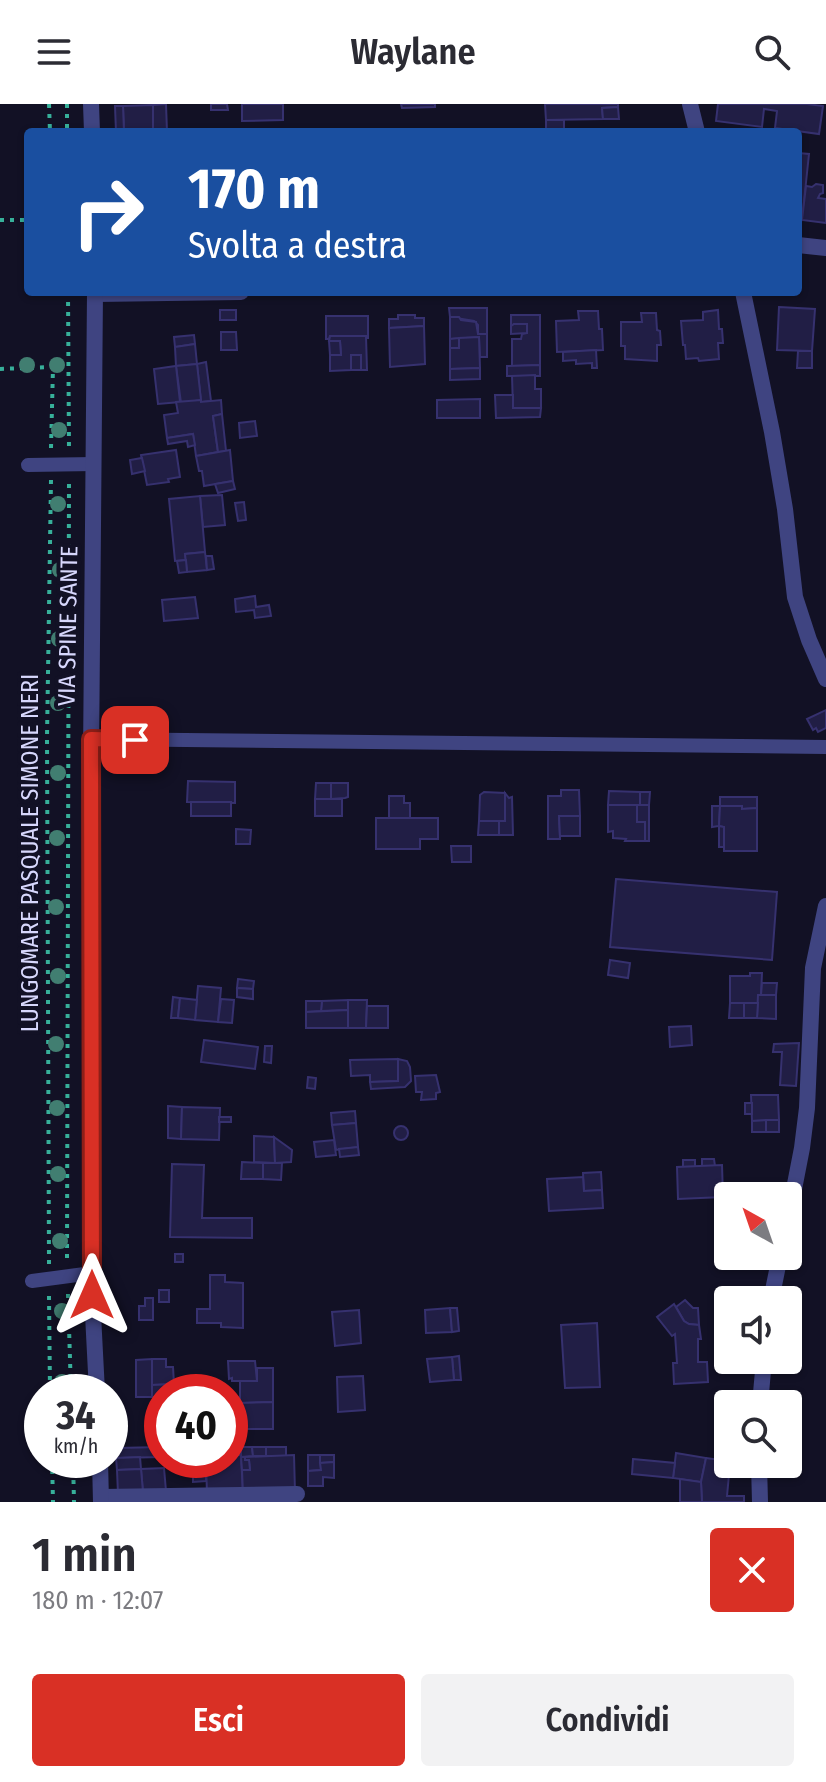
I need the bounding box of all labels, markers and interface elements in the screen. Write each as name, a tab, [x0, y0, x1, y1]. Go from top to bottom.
icon: menu	[32, 30, 76, 74]
text: Waylane	[350, 30, 476, 74]
icon: search	[750, 30, 794, 74]
text: 170 m	[188, 156, 320, 223]
icon: right	[56, 160, 160, 264]
text: Svolta a destra	[188, 224, 407, 268]
street label: VIA SPINE SANTE	[53, 546, 83, 706]
street label: LUNGOMARE PASQUALE SIMONE NERI	[16, 674, 44, 1032]
pin	[101, 706, 169, 774]
icon: arrive	[113, 718, 157, 762]
north arrow	[714, 1182, 802, 1270]
map controls	[714, 1182, 802, 1478]
position arrow	[50, 1253, 134, 1337]
button: sound	[714, 1286, 802, 1374]
speed limit sign: 40	[144, 1374, 248, 1478]
button: search	[714, 1390, 802, 1478]
text: 34	[56, 1392, 96, 1440]
text: km/h	[54, 1434, 98, 1458]
text: 1 min	[32, 1526, 137, 1584]
button: close	[710, 1528, 794, 1612]
text: 180 m · 12:07	[32, 1585, 163, 1616]
button: Esci	[32, 1674, 405, 1766]
button: Condividi	[421, 1674, 794, 1766]

